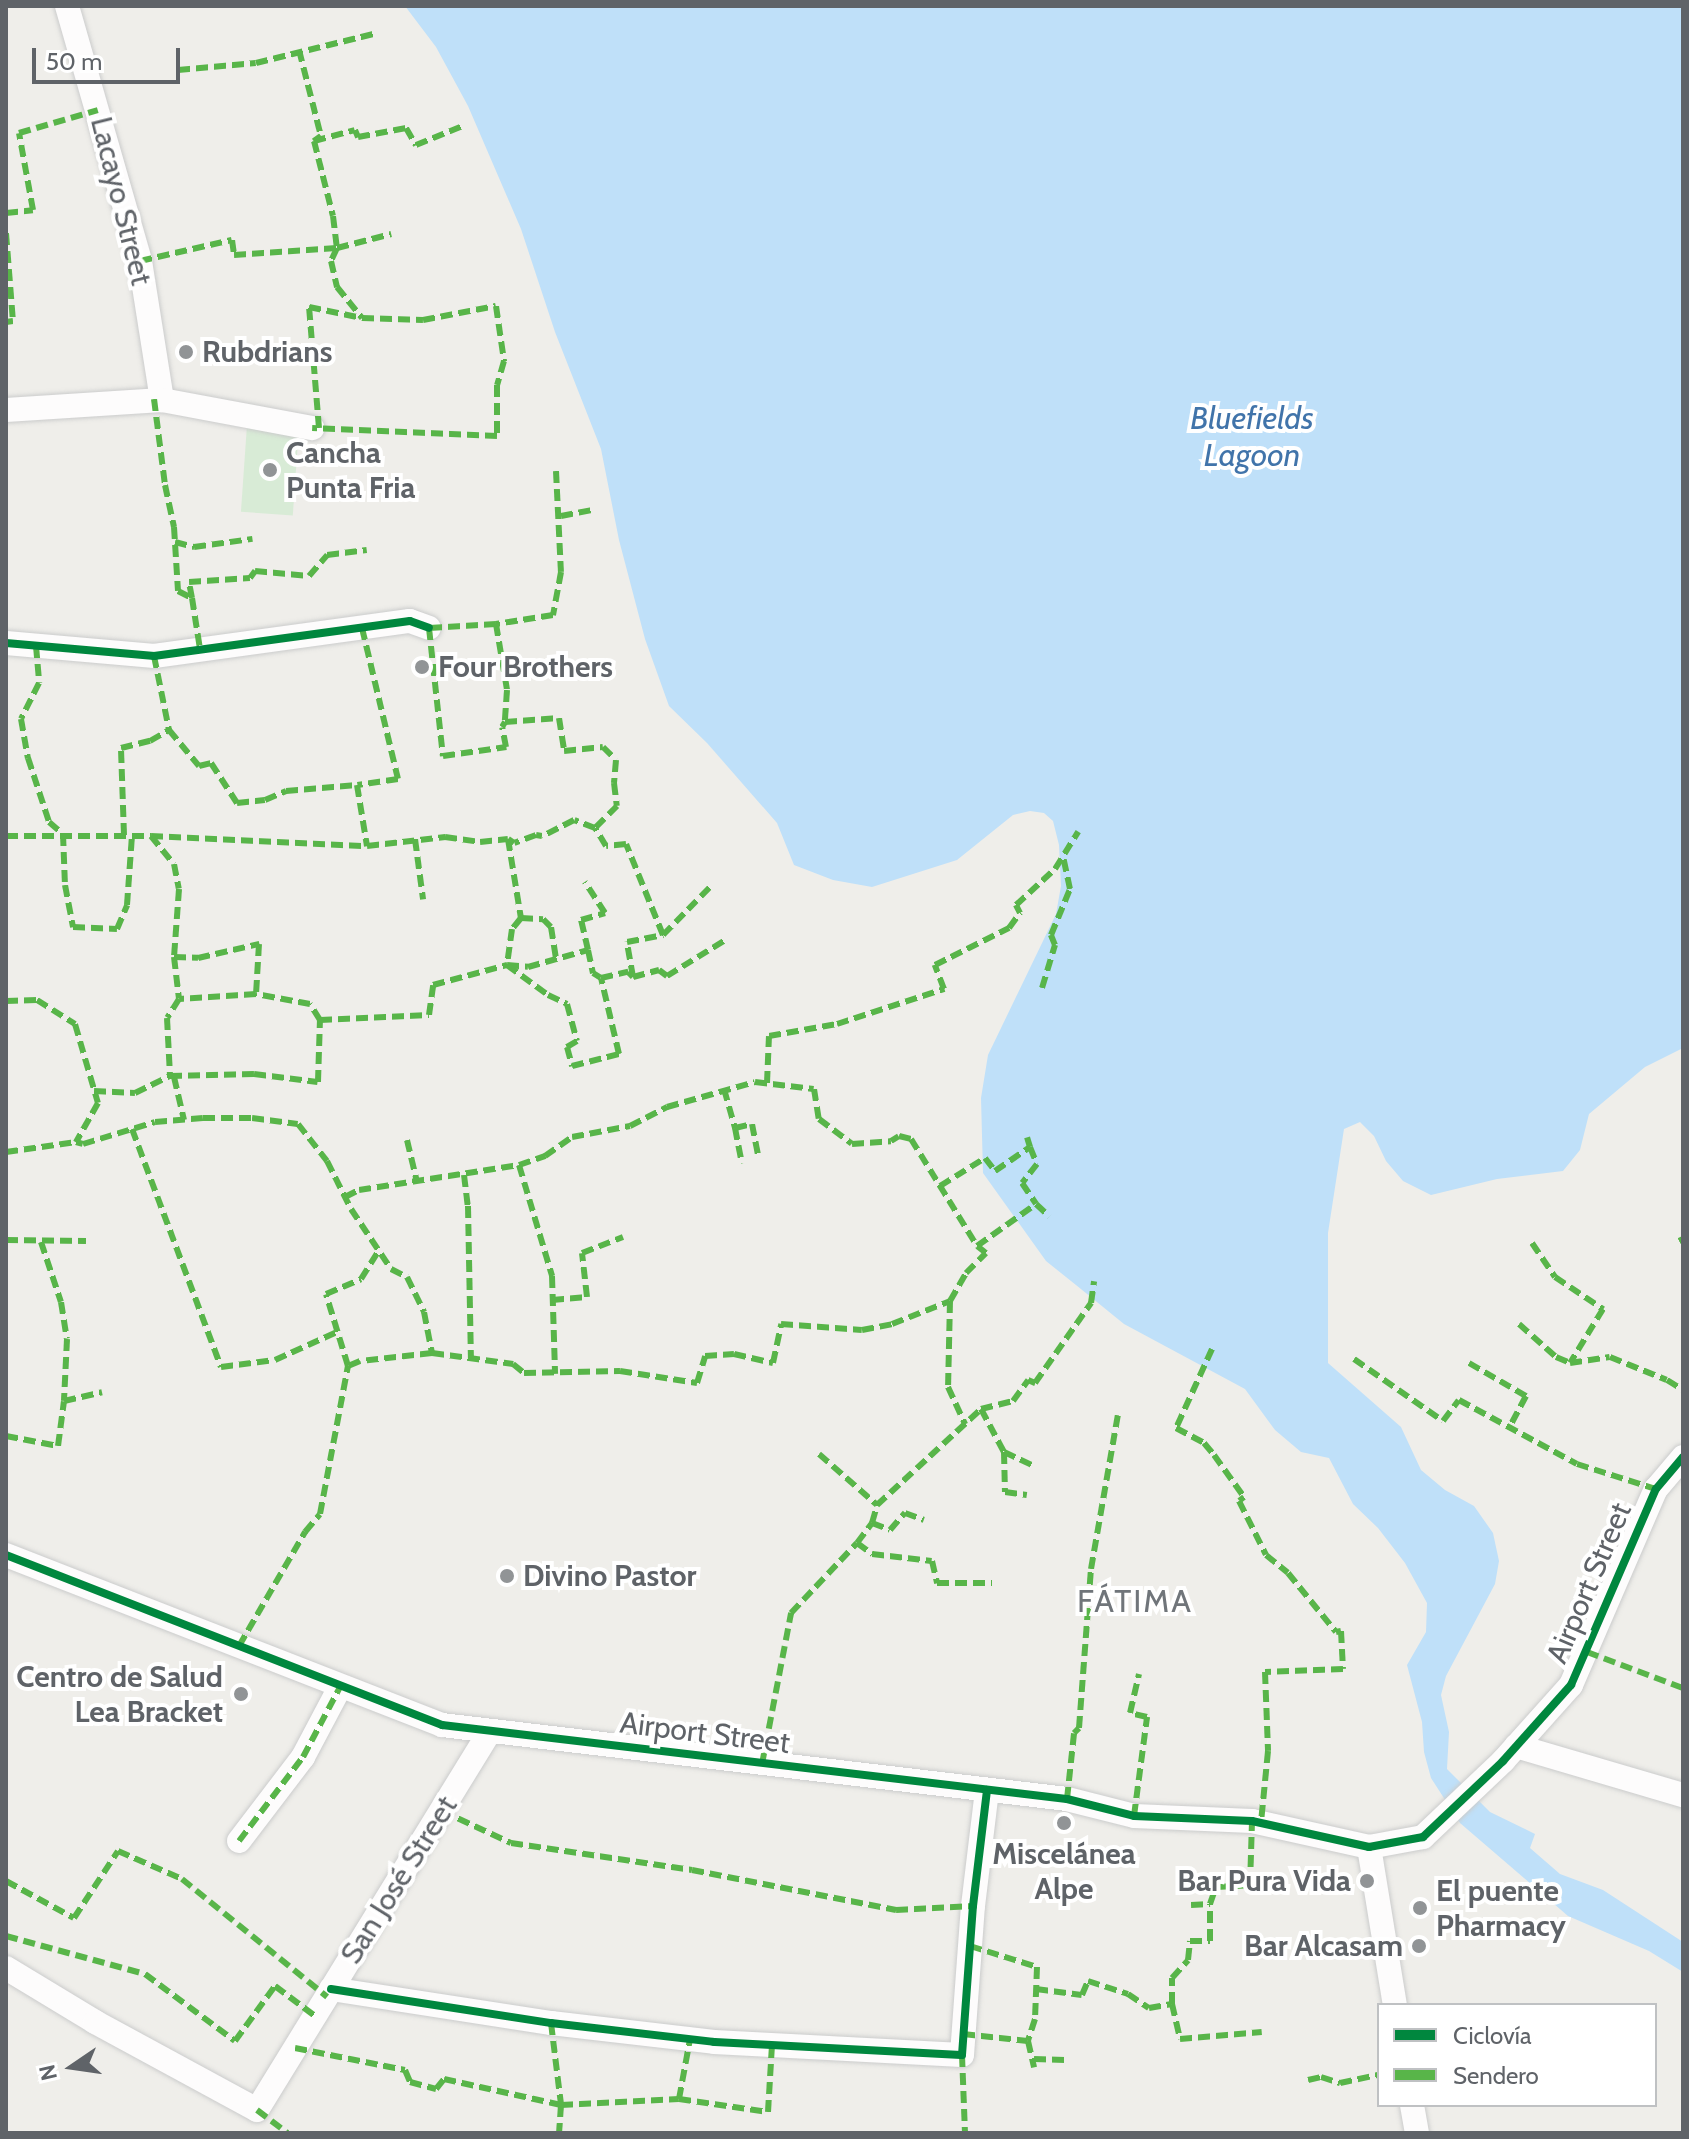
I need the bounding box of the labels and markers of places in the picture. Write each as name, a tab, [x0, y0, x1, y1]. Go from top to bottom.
place label: Rubdrians	[202, 334, 332, 370]
marker: Rubdrians	[177, 343, 195, 361]
place label: Cancha Punta Fria	[286, 435, 415, 506]
marker: Cancha Punta Fria	[261, 461, 279, 479]
place label: Four Brothers	[438, 649, 613, 685]
marker: Four Brothers	[413, 658, 431, 676]
place label: Divino Pastor	[523, 1558, 696, 1594]
marker: Divino Pastor	[498, 1567, 516, 1585]
place label: Centro de Salud Lea Bracket	[16, 1659, 223, 1730]
marker: Centro de Salud Lea Bracket	[230, 1683, 252, 1705]
marker: Miscelánea Alpe	[1055, 1814, 1073, 1832]
place label: Miscelánea Alpe	[992, 1836, 1136, 1906]
place label: Bar Pura Vida	[1177, 1863, 1351, 1899]
marker: Bar Pura Vida	[1358, 1872, 1376, 1890]
place label: El puente Pharmacy	[1436, 1873, 1566, 1944]
marker: El puente Pharmacy	[1411, 1899, 1429, 1917]
place label: Bar Alcasam	[1244, 1928, 1403, 1964]
marker: Bar Alcasam	[1410, 1937, 1428, 1955]

